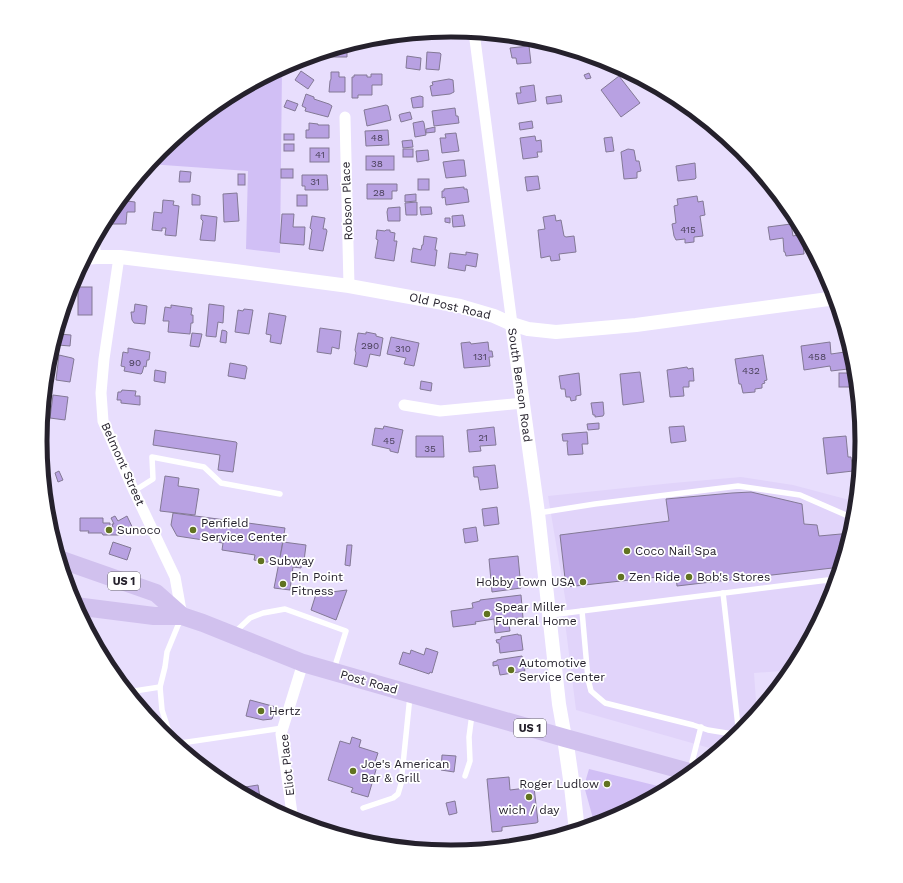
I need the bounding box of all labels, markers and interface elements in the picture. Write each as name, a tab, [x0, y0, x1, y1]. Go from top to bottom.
house number: 48	[371, 132, 383, 143]
house number: 41	[315, 149, 325, 160]
house number: 38	[371, 158, 383, 169]
street label: Robson Place	[339, 161, 355, 241]
house number: 31	[310, 176, 320, 187]
house number: 28	[373, 187, 385, 198]
house number: 415	[680, 224, 696, 235]
street label: Old Post Road	[408, 290, 492, 322]
street label: South Benson Road	[505, 327, 535, 443]
house number: 290	[361, 340, 379, 351]
house number: 310	[395, 343, 411, 354]
house number: 131	[473, 351, 487, 362]
house number: 458	[808, 351, 826, 362]
house number: 90	[129, 357, 141, 368]
house number: 432	[742, 365, 760, 376]
street label: Belmont Street	[98, 420, 148, 508]
house number: 21	[478, 432, 488, 443]
house number: 45	[383, 435, 395, 446]
house number: 35	[424, 443, 436, 454]
place label: Penfield Service Center	[201, 516, 287, 544]
place label: Sunoco	[117, 523, 161, 537]
marker: Sunoco	[104, 525, 114, 535]
marker: Penfield Service Center	[188, 525, 198, 535]
place label: Coco Nail Spa	[635, 544, 717, 558]
marker: Coco Nail Spa	[622, 546, 632, 556]
place label: Subway	[269, 554, 315, 568]
marker: Subway	[256, 556, 266, 566]
place label: Pin Point Fitness	[291, 570, 343, 598]
place label: Zen Ride	[629, 570, 680, 584]
place label: Bob's Stores	[697, 570, 770, 584]
road number: US 1	[108, 572, 140, 590]
marker: Zen Ride	[616, 572, 626, 582]
marker: Bob's Stores	[684, 572, 694, 582]
place label: Hobby Town USA	[476, 575, 575, 589]
marker: Hobby Town USA	[578, 577, 588, 587]
marker: Pin Point Fitness	[278, 579, 288, 589]
place label: Spear Miller Funeral Home	[495, 600, 577, 628]
marker: Spear Miller Funeral Home	[482, 609, 492, 619]
place label: Automotive Service Center	[519, 656, 605, 684]
marker: Automotive Service Center	[506, 665, 516, 675]
street label: Post Road	[339, 667, 399, 697]
place label: Hertz	[269, 704, 301, 718]
marker: Hertz	[256, 706, 266, 716]
road number: US 1	[514, 719, 546, 737]
street label: Eliot Place	[277, 733, 297, 797]
place label: Joe's American Bar & Grill	[361, 757, 450, 785]
marker: Joe's American Bar & Grill	[348, 766, 358, 776]
place label: Roger Ludlow	[519, 777, 599, 791]
marker: Roger Ludlow	[602, 779, 612, 789]
marker: wich / day	[524, 792, 534, 802]
place label: wich / day	[499, 803, 560, 817]

